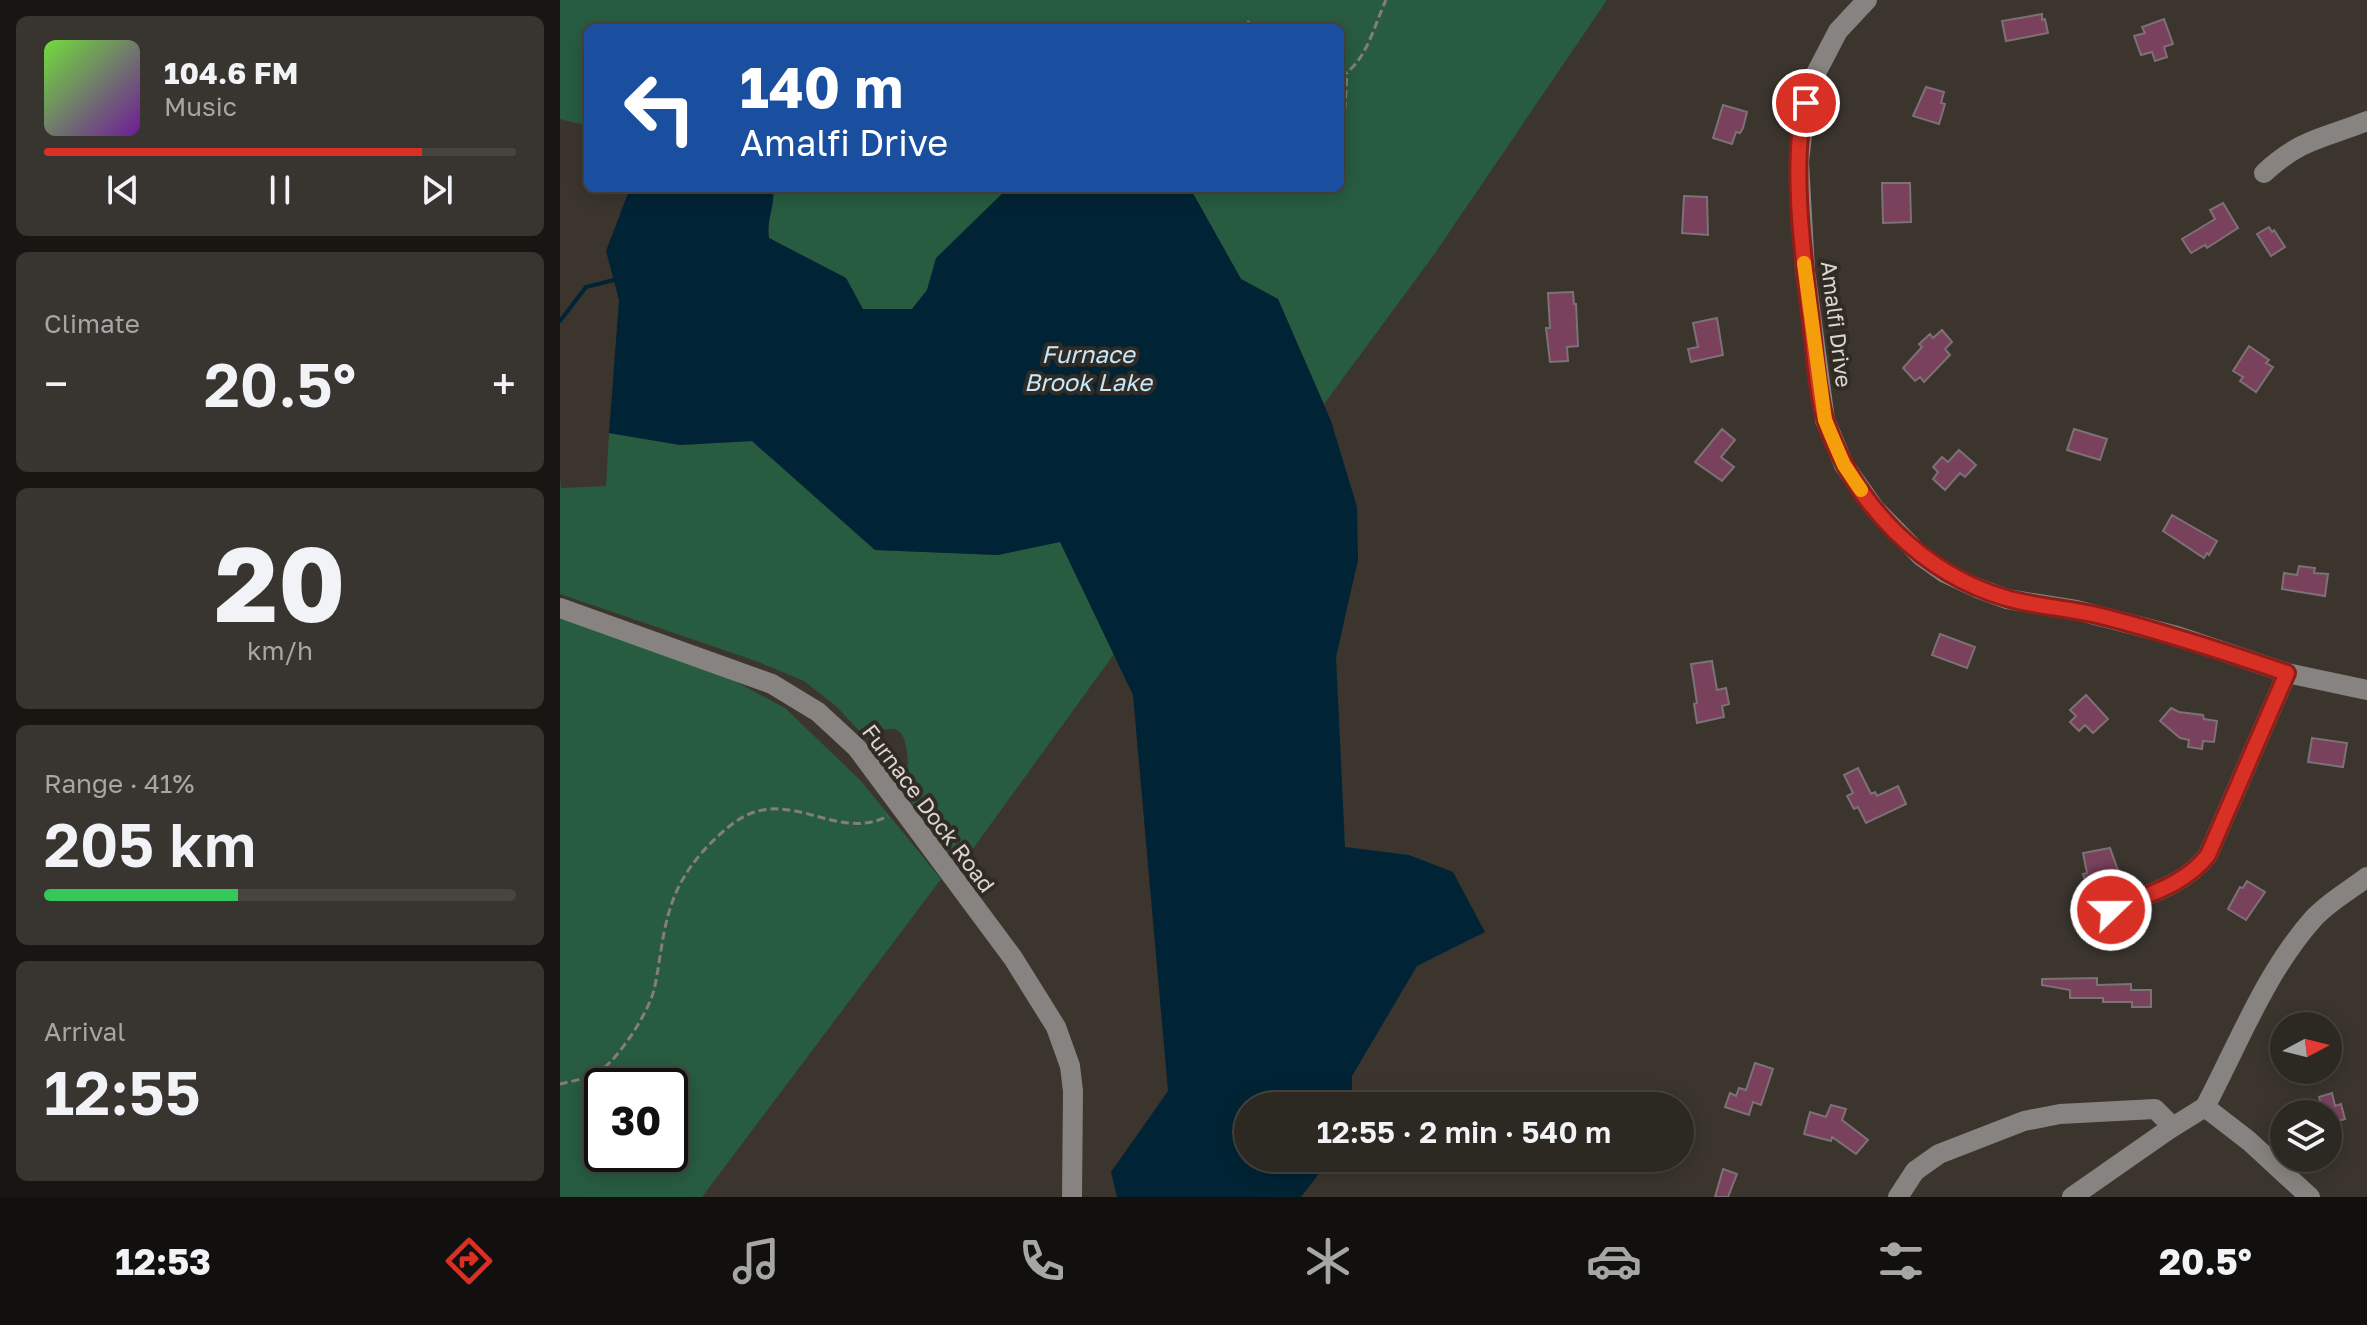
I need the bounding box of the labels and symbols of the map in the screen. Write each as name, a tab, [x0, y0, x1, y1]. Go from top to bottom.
pin	[1772, 69, 1840, 137]
street label: Amalfi Drive	[1816, 259, 1858, 389]
water label: Furnace Brook Lake	[1024, 339, 1154, 396]
street label: Furnace Dock Road	[857, 719, 1001, 897]
position arrow	[2069, 868, 2153, 952]
north arrow	[2270, 1012, 2342, 1084]
speed limit sign: 30	[584, 1068, 688, 1172]

